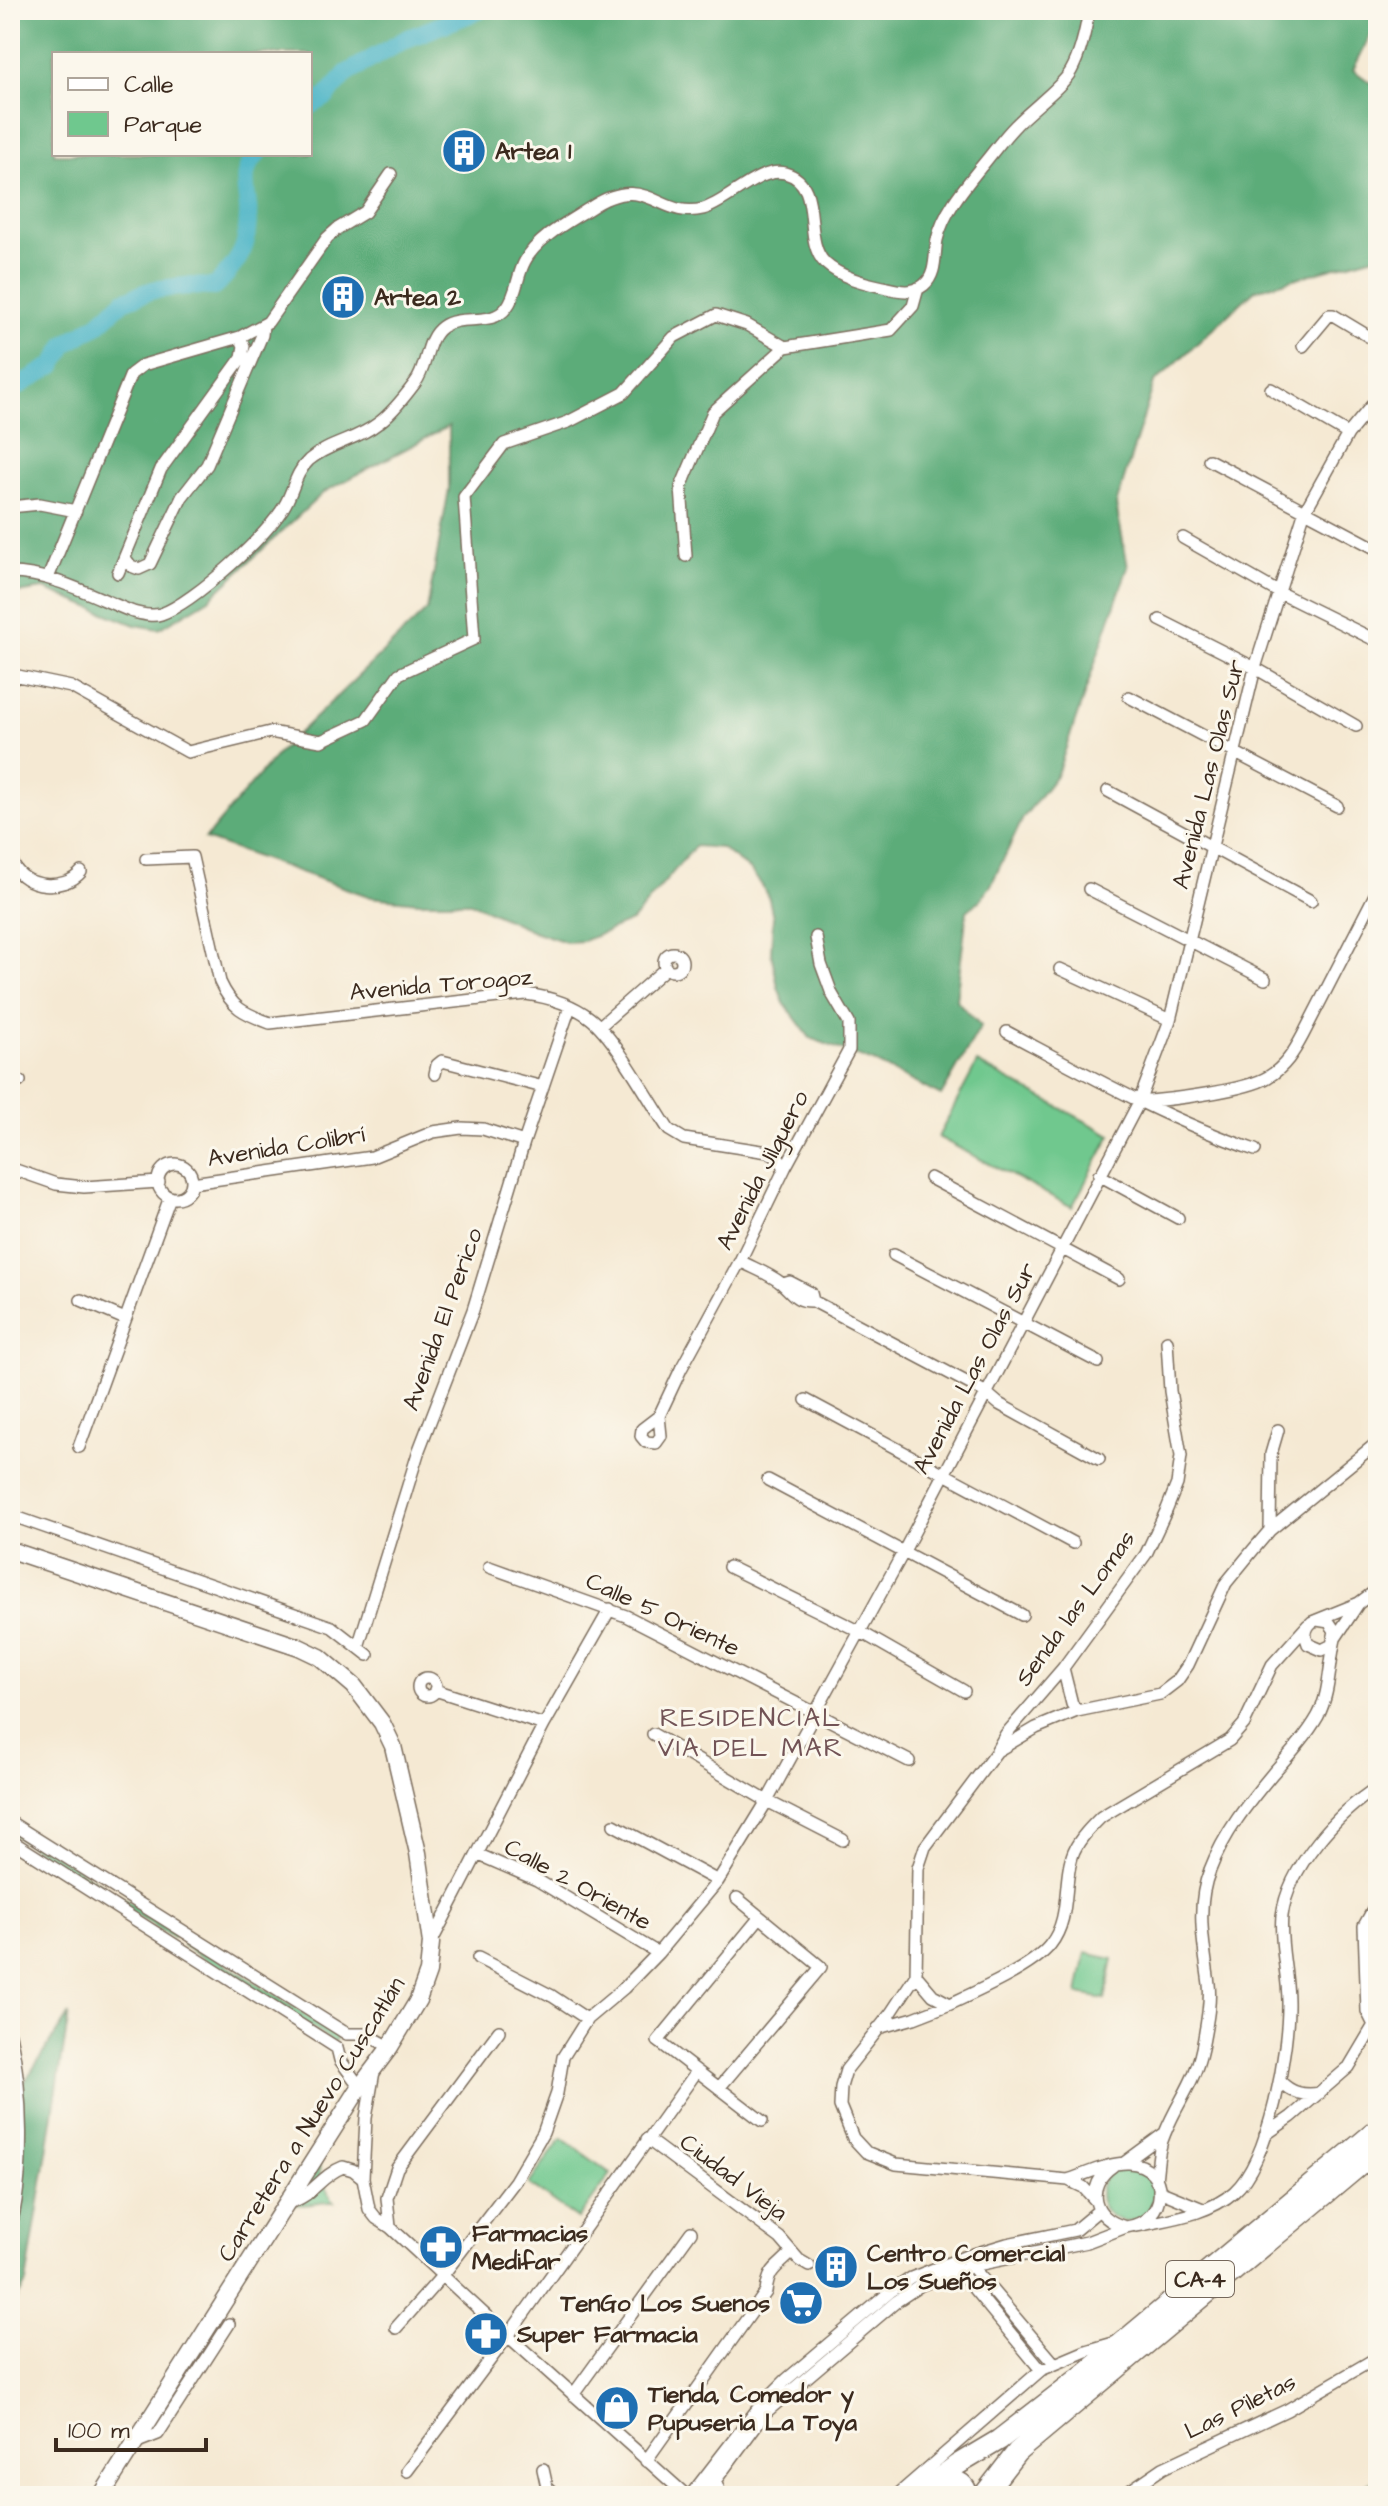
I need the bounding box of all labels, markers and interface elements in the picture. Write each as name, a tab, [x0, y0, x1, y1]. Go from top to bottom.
legend	[52, 52, 312, 156]
text: Calle	[124, 68, 174, 102]
text: Parque	[124, 108, 202, 142]
building icon: Artea 1	[440, 127, 488, 175]
place label: Artea 1	[495, 135, 572, 169]
building icon: Artea 2	[319, 273, 367, 321]
place label: Artea 2	[374, 281, 461, 315]
street label: Avenida Las Olas Sur	[1164, 656, 1254, 893]
street label: Avenida Torogoz	[348, 960, 534, 1011]
street label: Avenida Jilguero	[708, 1084, 819, 1257]
street label: Avenida Colibrí	[205, 1118, 368, 1176]
street label: Avenida El Perico	[394, 1223, 492, 1415]
street label: Avenida Las Olas Sur	[905, 1256, 1045, 1480]
street label: Senda las Lomas	[1008, 1524, 1144, 1694]
street label: Calle 5 Oriente	[580, 1564, 745, 1666]
district label: RESIDENCIAL VIA DEL MAR	[658, 1700, 844, 1766]
street label: Calle 2 Oriente	[498, 1830, 657, 1939]
street label: Carretera a Nuevo Cuscatlán	[210, 1970, 414, 2269]
street label: Ciudad Vieja	[672, 2126, 794, 2230]
place label: Farmacias Medifar	[472, 2217, 588, 2279]
pharmacy icon: Farmacias Medifar	[417, 2223, 465, 2271]
place label: Centro Comercial Los Sueños	[867, 2237, 1065, 2299]
building icon: Centro Comercial Los Sueños	[812, 2243, 860, 2291]
road number: CA-4	[1166, 2261, 1234, 2297]
supermarket icon: TenGo Los Suenos	[777, 2279, 825, 2327]
place label: TenGo Los Suenos	[559, 2287, 770, 2321]
pharmacy icon: Super Farmacia	[462, 2310, 510, 2358]
place label: Super Farmacia	[516, 2318, 699, 2352]
street label: Las Piletas	[1179, 2365, 1302, 2449]
place label: Tienda, Comedor y Pupuseria La Toya	[647, 2378, 858, 2442]
shop icon: Tienda, Comedor y Pupuseria La Toya	[593, 2384, 641, 2432]
scale bar	[56, 2402, 206, 2452]
text: 100 m	[68, 2414, 130, 2448]

